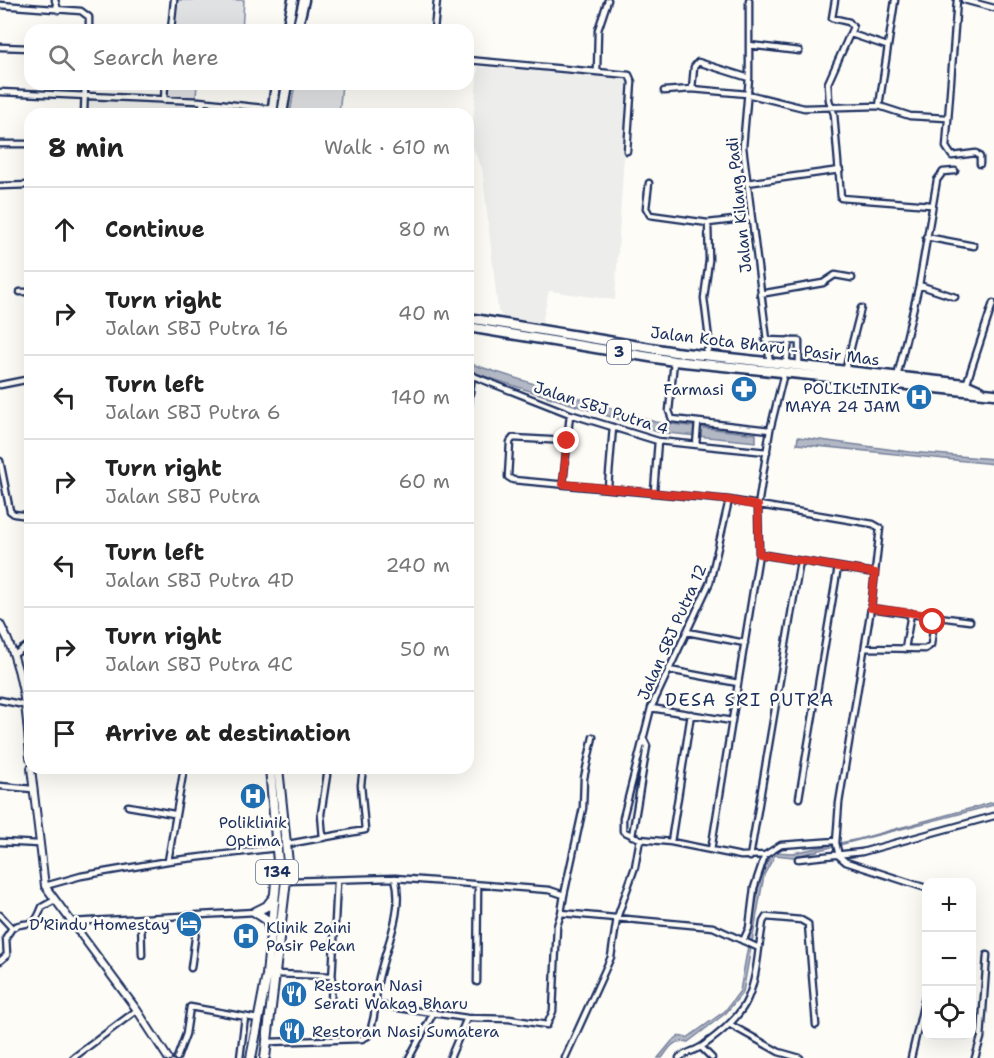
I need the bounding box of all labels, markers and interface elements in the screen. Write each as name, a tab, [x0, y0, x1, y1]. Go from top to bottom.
search box	[24, 24, 474, 90]
icon: search	[45, 41, 78, 74]
text: Search here	[93, 43, 219, 72]
text: 8 min	[48, 130, 124, 165]
text: Walk · 610 m	[324, 134, 450, 160]
street label: Jalan Kilang Padi	[721, 136, 757, 274]
icon: ahead	[48, 213, 81, 246]
text: Continue	[105, 215, 205, 244]
text: 80 m	[398, 216, 450, 242]
text: Turn right	[105, 286, 222, 315]
icon: right	[48, 297, 81, 330]
text: 40 m	[398, 300, 450, 326]
text: Jalan SBJ Putra 16	[105, 315, 288, 341]
street label: Jalan Kota Bharu - Pasir Mas	[649, 322, 881, 370]
road number: 3	[607, 340, 631, 364]
text: Turn left	[105, 370, 204, 399]
pharmacy icon: Farmasi	[729, 374, 759, 404]
street label: Jalan SBJ Putra 4	[531, 376, 671, 440]
place label: POLIKLINIK MAYA 24 JAM	[785, 378, 901, 417]
place label: Farmasi	[663, 379, 724, 400]
icon: left	[48, 381, 81, 414]
hospital icon: POLIKLINIK MAYA 24 JAM	[904, 382, 934, 412]
text: 140 m	[391, 384, 450, 410]
text: Jalan SBJ Putra 6	[105, 399, 281, 425]
route end	[553, 427, 579, 453]
text: Turn right	[105, 454, 222, 483]
icon: right	[48, 465, 81, 498]
text: 60 m	[398, 468, 450, 494]
text: Jalan SBJ Putra	[105, 483, 260, 509]
text: Turn left	[105, 538, 204, 567]
icon: left	[48, 549, 81, 582]
text: 240 m	[385, 552, 450, 578]
street label: Jalan SBJ Putra 12	[633, 561, 711, 703]
text: Jalan SBJ Putra 4D	[105, 567, 294, 593]
route start	[919, 608, 945, 634]
text: Turn right	[105, 622, 222, 651]
icon: right	[48, 633, 81, 666]
text: 50 m	[400, 636, 450, 662]
text: Jalan SBJ Putra 4C	[105, 651, 293, 677]
district label: DESA SRI PUTRA	[665, 688, 835, 712]
icon: arrive	[48, 717, 81, 750]
text: Arrive at destination	[105, 719, 351, 748]
hospital icon: Poliklinik Optima	[238, 781, 268, 811]
place label: Poliklinik Optima	[219, 812, 287, 851]
road number: 134	[256, 860, 298, 884]
map controls	[922, 878, 976, 1040]
button: +	[922, 878, 976, 932]
hotel icon: D’Rindu Homestay	[174, 909, 204, 939]
place label: D’Rindu Homestay	[29, 914, 170, 935]
place label: Klinik Zaini Pasir Pekan	[266, 917, 355, 956]
hospital icon: Klinik Zaini Pasir Pekan	[231, 921, 261, 951]
button: −	[922, 932, 976, 986]
place label: Restoran Nasi Serati Wakag Bharu	[314, 975, 468, 1014]
restaurant icon: Restoran Nasi Serati Wakag Bharu	[279, 979, 309, 1009]
button: locate	[922, 986, 976, 1040]
restaurant icon: Restoran Nasi Sumatera	[277, 1016, 307, 1046]
place label: Restoran Nasi Sumatera	[312, 1021, 499, 1042]

